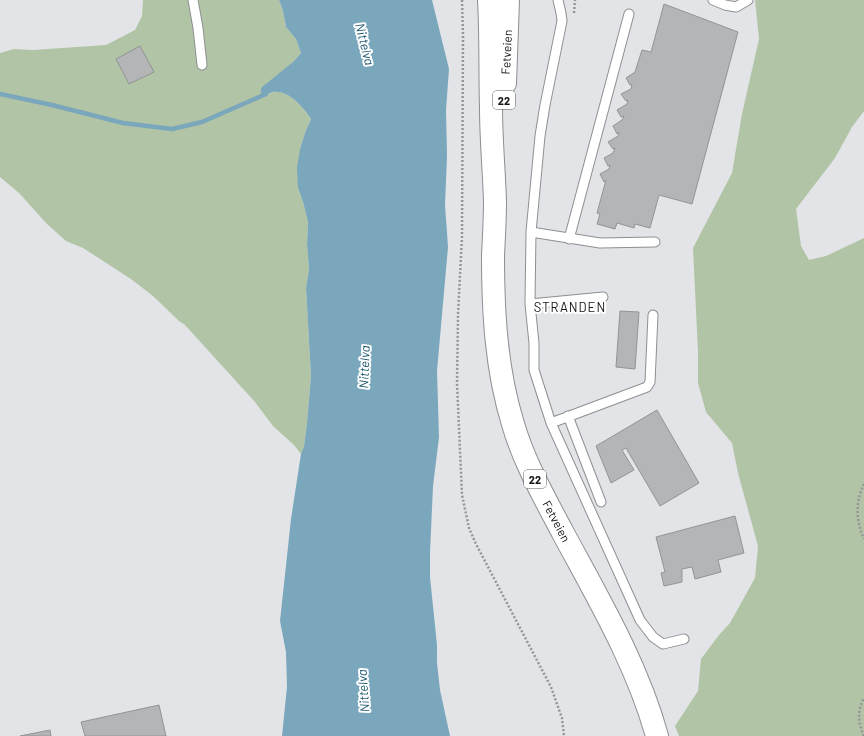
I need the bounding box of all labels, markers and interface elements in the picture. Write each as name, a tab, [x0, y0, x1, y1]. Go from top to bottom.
water label: Nittelva	[352, 21, 378, 67]
street label: Fetveien	[498, 29, 514, 75]
road number: 22	[493, 91, 515, 109]
district label: STRANDEN	[534, 299, 606, 315]
water label: Nittelva	[355, 345, 373, 389]
road number: 22	[524, 470, 546, 488]
street label: Fetveien	[540, 498, 574, 544]
water label: Nittelva	[354, 669, 372, 713]

